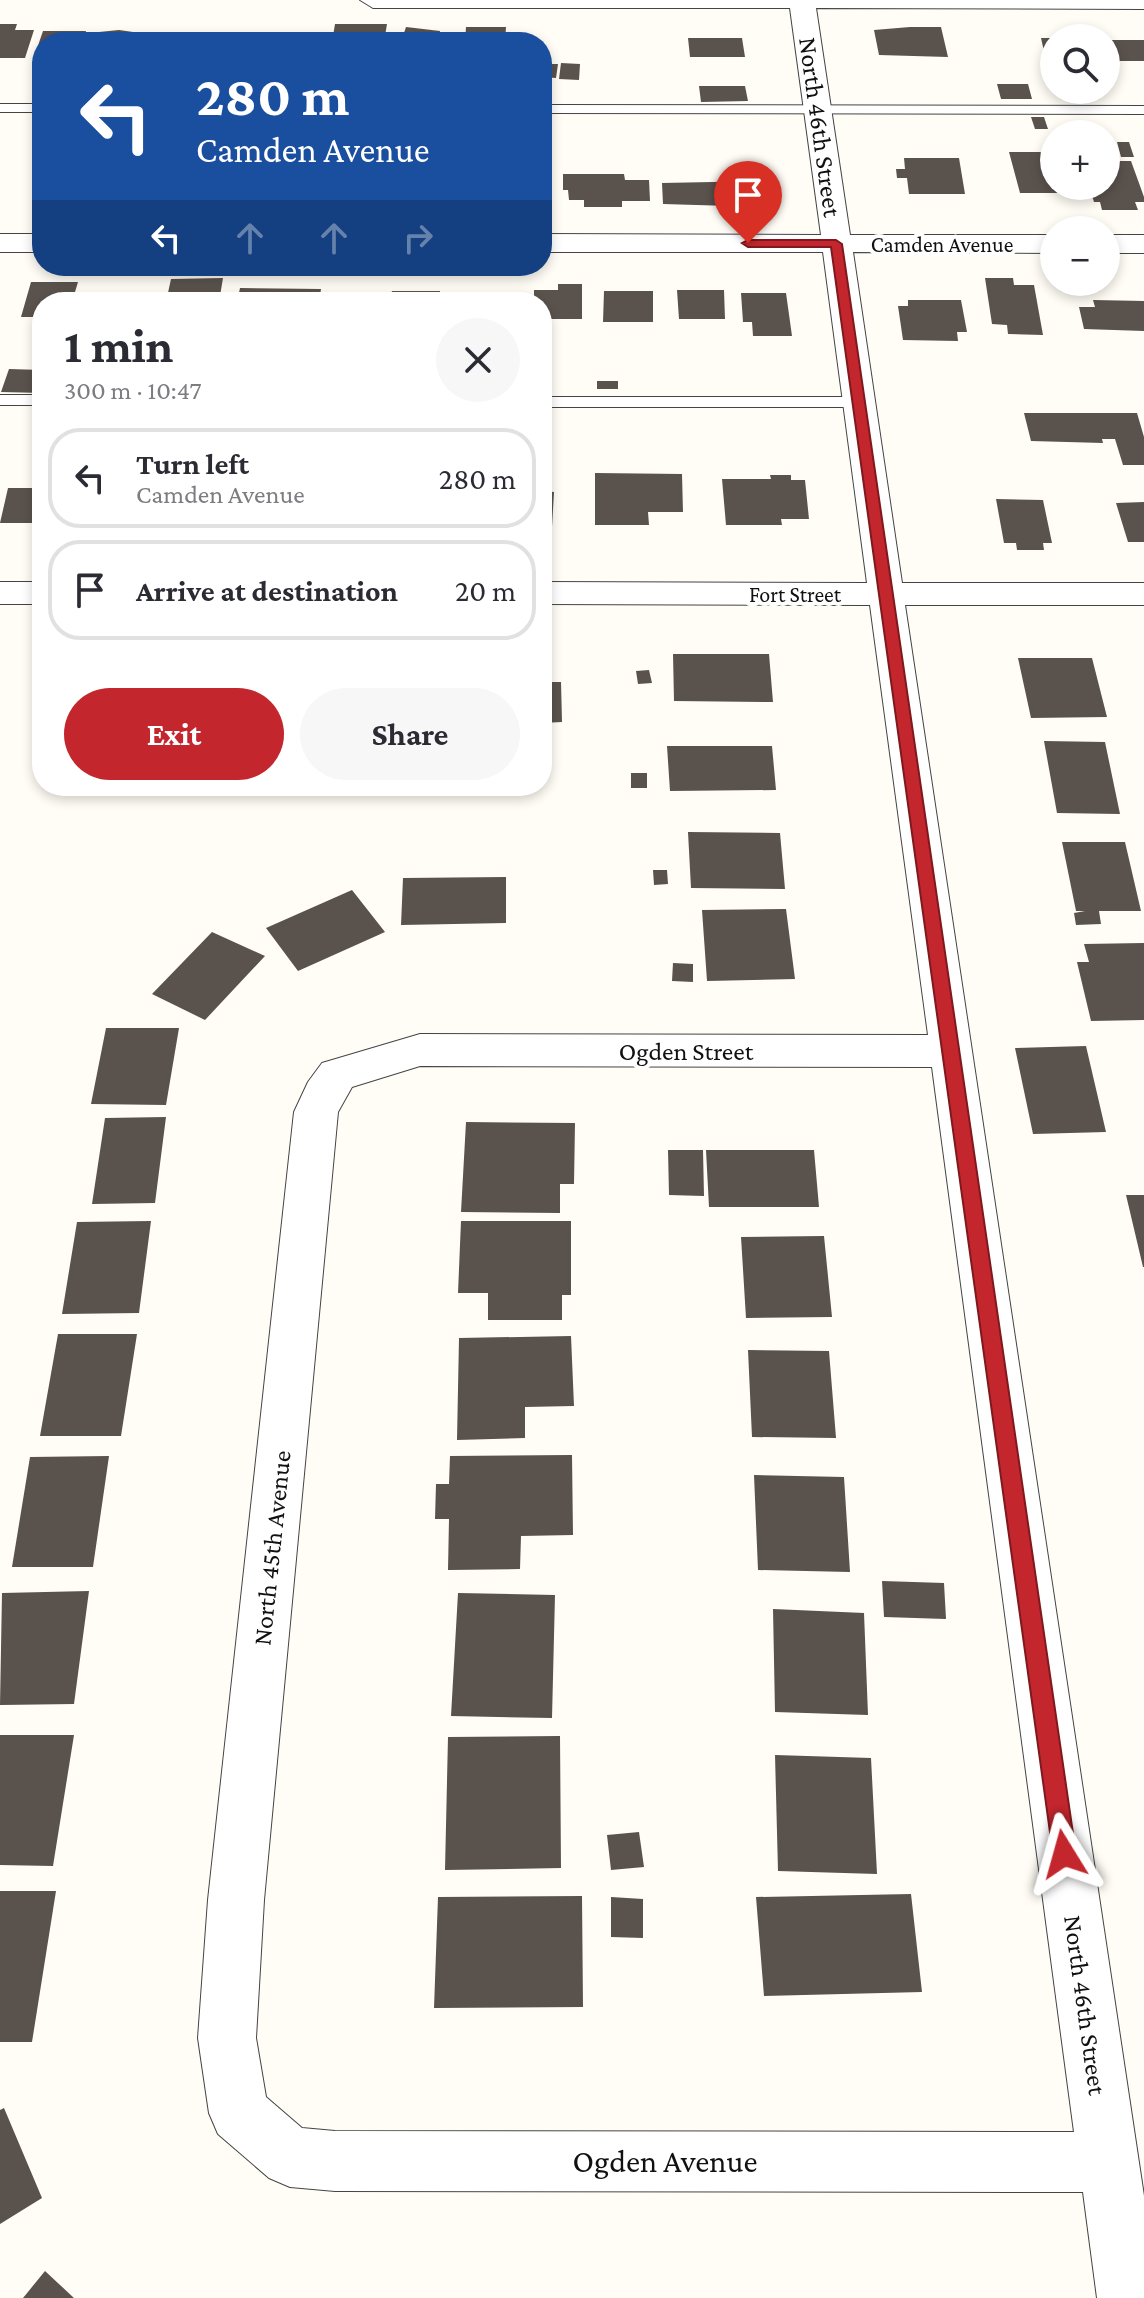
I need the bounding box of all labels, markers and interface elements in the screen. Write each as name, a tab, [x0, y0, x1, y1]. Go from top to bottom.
map controls	[1040, 24, 1120, 296]
button: search	[1040, 24, 1120, 104]
street label: North 46th Street	[793, 35, 847, 219]
icon: left	[64, 64, 168, 168]
text: 280 m	[196, 65, 349, 127]
button: +	[1040, 120, 1120, 200]
text: Camden Avenue	[196, 130, 430, 170]
pin	[714, 161, 782, 243]
icon: arrive	[726, 173, 770, 217]
icon: left	[144, 216, 188, 260]
icon: ahead	[228, 216, 272, 260]
icon: ahead	[312, 216, 356, 260]
icon: right	[396, 216, 440, 260]
button: −	[1040, 216, 1120, 296]
street label: Camden Avenue	[871, 232, 1013, 257]
button: close	[436, 318, 520, 402]
text: 1 min	[64, 319, 173, 372]
text: 300 m · 10:47	[64, 376, 201, 405]
text: Turn left	[136, 447, 249, 480]
icon: left	[68, 456, 112, 500]
text: 280 m	[439, 462, 516, 495]
text: Camden Avenue	[136, 480, 305, 509]
icon: arrive	[68, 568, 112, 612]
text: Arrive at destination	[136, 574, 398, 607]
text: 20 m	[455, 574, 516, 607]
street label: Fort Street	[749, 582, 842, 607]
button: Exit	[64, 688, 284, 780]
button: Share	[300, 688, 520, 780]
street label: Ogden Street	[619, 1037, 754, 1066]
street label: North 45th Avenue	[247, 1449, 297, 1647]
position arrow	[1022, 1812, 1106, 1896]
street label: North 46th Street	[1058, 1913, 1112, 2097]
street label: Ogden Avenue	[573, 2143, 757, 2179]

